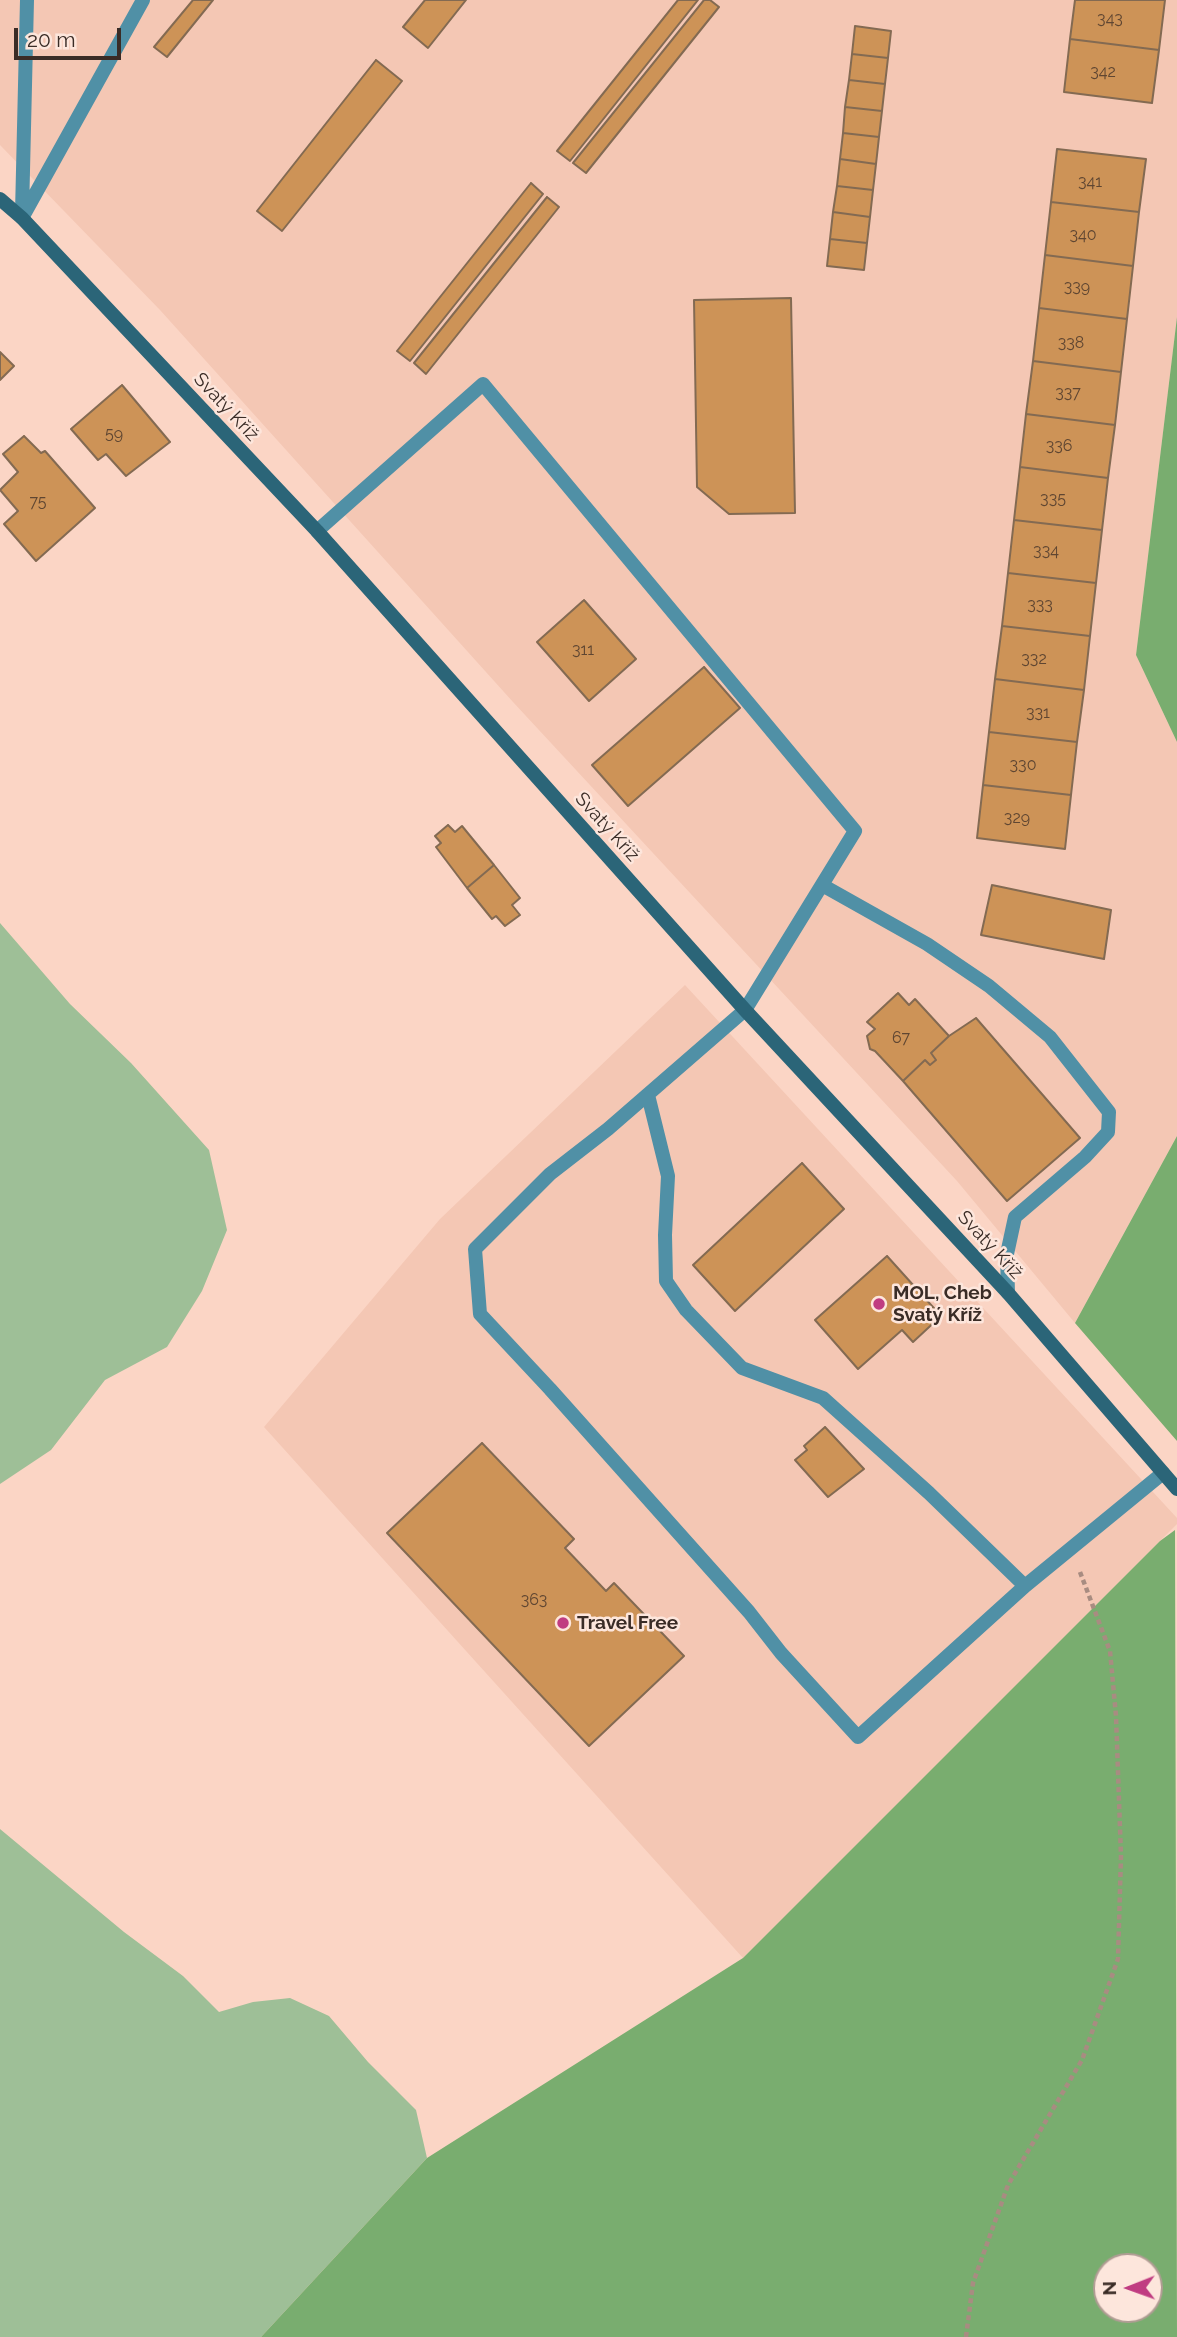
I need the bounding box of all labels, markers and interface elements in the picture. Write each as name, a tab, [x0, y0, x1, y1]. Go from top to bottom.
house number: 343	[1097, 9, 1123, 29]
scale bar	[18, 14, 124, 58]
text: 20 m	[27, 27, 75, 52]
house number: 342	[1090, 62, 1116, 82]
house number: 341	[1078, 172, 1102, 192]
house number: 340	[1069, 225, 1097, 245]
house number: 339	[1064, 277, 1090, 297]
house number: 338	[1058, 333, 1084, 353]
street label: Svatý Kříž	[189, 368, 263, 446]
house number: 337	[1055, 383, 1081, 403]
house number: 59	[105, 424, 123, 444]
house number: 336	[1046, 436, 1072, 456]
house number: 335	[1040, 489, 1066, 509]
house number: 75	[29, 492, 47, 512]
house number: 334	[1033, 541, 1059, 561]
house number: 333	[1027, 595, 1053, 615]
house number: 311	[572, 640, 594, 660]
house number: 332	[1021, 649, 1047, 669]
house number: 331	[1026, 703, 1050, 723]
house number: 330	[1010, 755, 1036, 775]
street label: Svatý Kříž	[570, 788, 644, 866]
house number: 329	[1004, 808, 1030, 828]
house number: 67	[892, 1028, 910, 1048]
street label: Svatý Kříž	[953, 1206, 1027, 1284]
place label: MOL, Cheb Svatý Kříž	[893, 1282, 992, 1326]
marker: MOL, Cheb Svatý Kříž	[871, 1296, 887, 1312]
house number: 363	[521, 1590, 547, 1610]
place label: Travel Free	[577, 1612, 678, 1634]
marker: Travel Free	[555, 1615, 571, 1631]
north arrow	[1093, 2253, 1163, 2323]
text: N	[1098, 2281, 1120, 2296]

